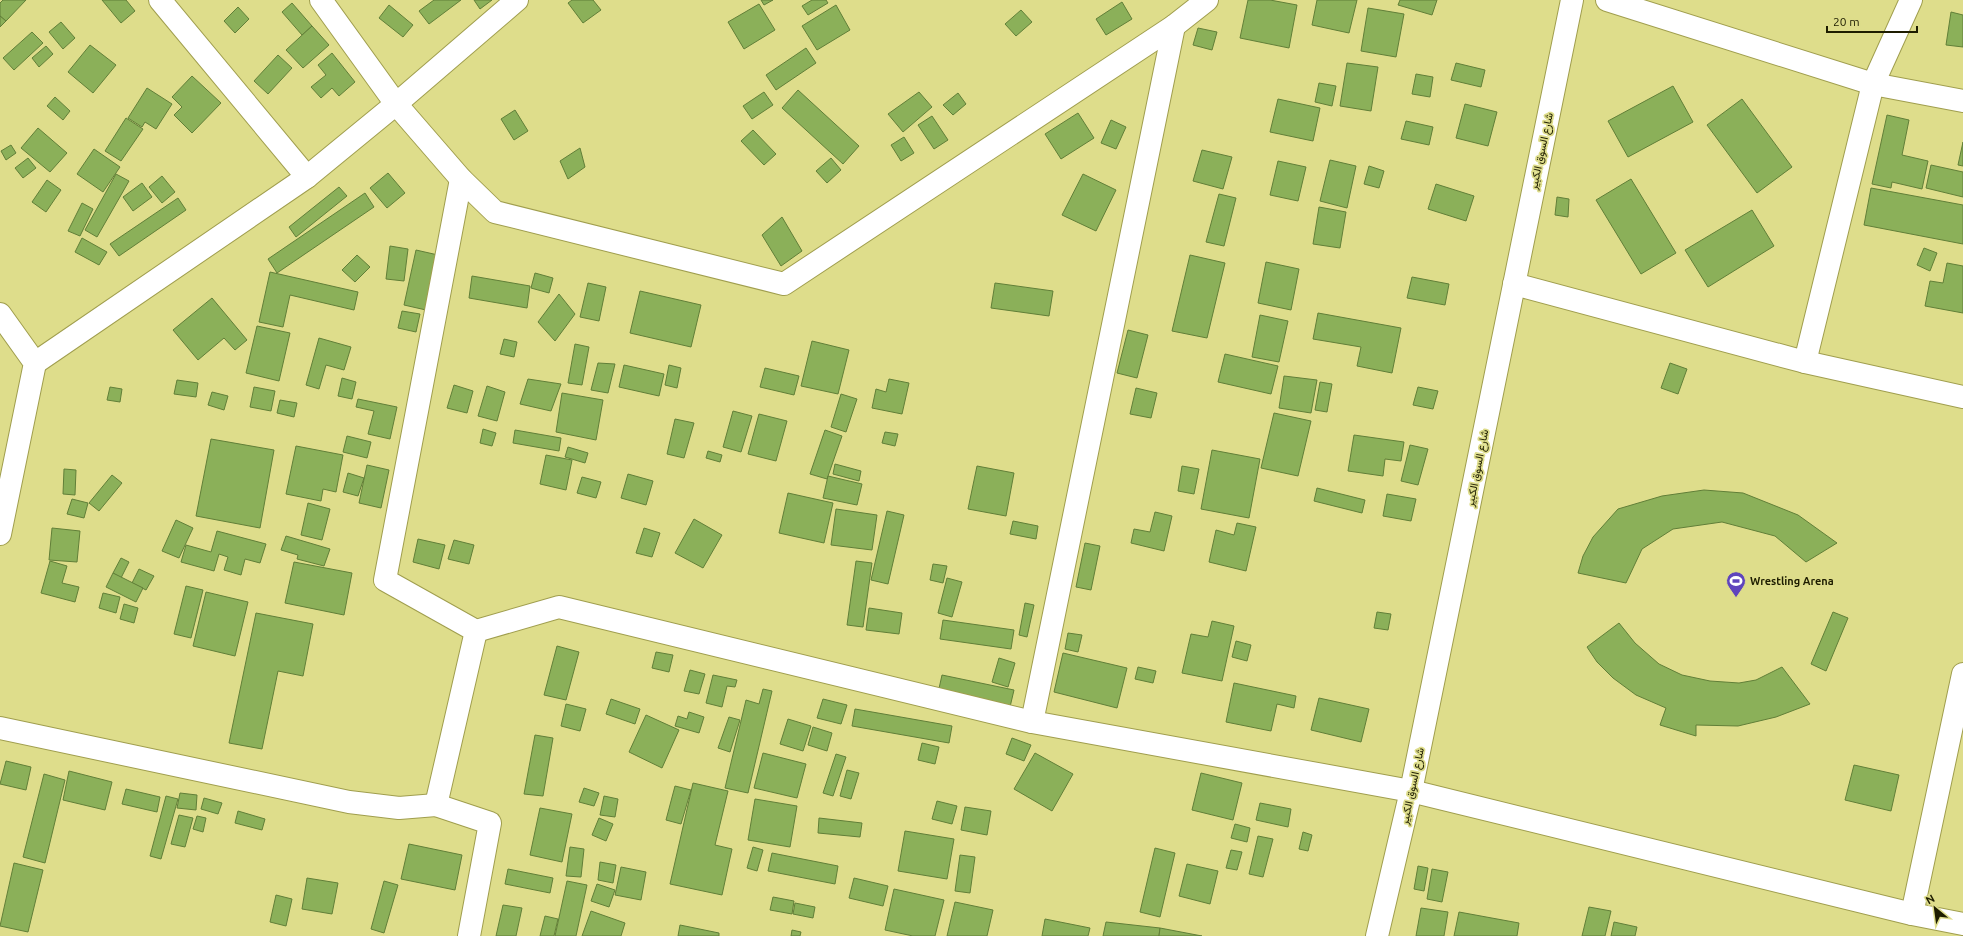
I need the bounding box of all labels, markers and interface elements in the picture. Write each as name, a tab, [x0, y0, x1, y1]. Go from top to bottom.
scale bar	[1827, 8, 1917, 34]
text: 20 m	[1833, 15, 1860, 28]
street label: شارع السوق الكبير	[1527, 111, 1557, 192]
street label: شارع السوق الكبير	[1463, 428, 1492, 509]
sports icon: Wrestling Arena	[1725, 570, 1747, 598]
place label: Wrestling Arena	[1750, 575, 1834, 587]
street label: شارع السوق الكبير	[1398, 746, 1428, 827]
north arrow	[1915, 888, 1955, 928]
text: N	[1924, 892, 1937, 906]

